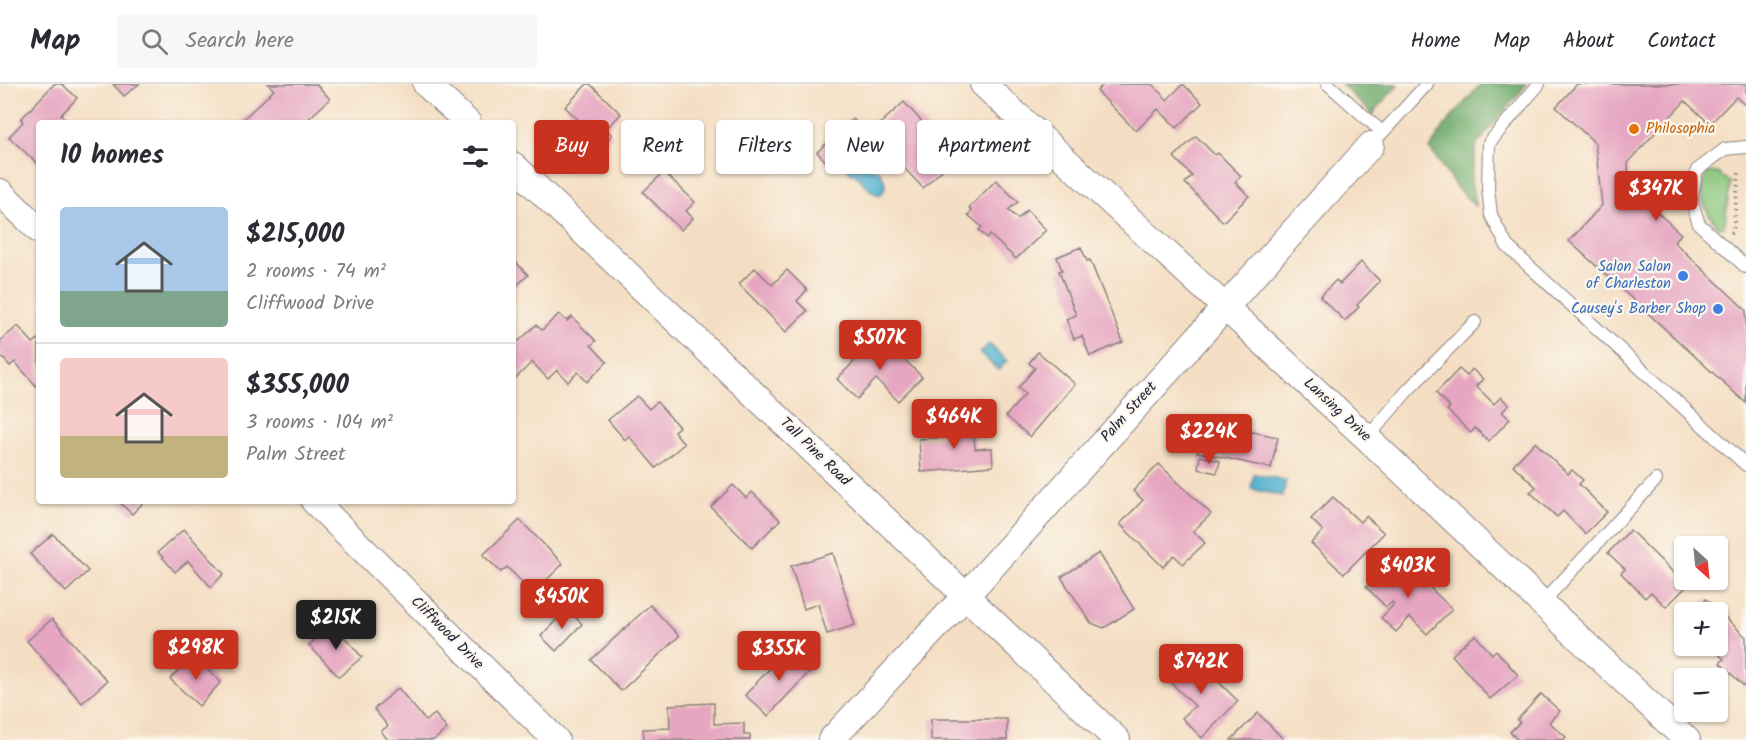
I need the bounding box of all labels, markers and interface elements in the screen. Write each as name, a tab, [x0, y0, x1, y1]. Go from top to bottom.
search box	[117, 14, 537, 68]
text: Map	[30, 19, 81, 64]
text: Search here	[186, 24, 294, 59]
icon: search	[138, 25, 171, 58]
text: Home	[1411, 25, 1460, 58]
text: Map	[1493, 25, 1530, 58]
text: About	[1563, 25, 1614, 58]
text: Contact	[1647, 25, 1716, 58]
place label: Philosophia	[1646, 117, 1715, 141]
chip: Buy	[534, 120, 609, 174]
chip: Rent	[621, 120, 704, 174]
chip: Filters	[716, 120, 813, 174]
chip: New	[825, 120, 905, 174]
chip: Apartment	[917, 120, 1052, 174]
marker: Philosophia	[1627, 122, 1641, 136]
text: 10 homes	[60, 135, 164, 177]
icon: filters	[459, 140, 492, 173]
pin: $347K	[1614, 171, 1698, 222]
text: $347K	[1628, 174, 1684, 206]
text: $215,000	[246, 214, 344, 256]
icon: home	[108, 231, 180, 303]
place label: Salon Salon of Charleston	[1586, 255, 1671, 296]
text: 2 rooms · 74 m²	[246, 256, 386, 288]
marker: Salon Salon of Charleston	[1676, 269, 1690, 283]
text: Cliffwood Drive	[246, 288, 374, 320]
place label: Causey's Barber Shop	[1571, 297, 1706, 321]
marker: Causey's Barber Shop	[1711, 302, 1725, 316]
pin: $507K	[838, 320, 922, 371]
text: $507K	[853, 323, 907, 355]
text: $355,000	[246, 365, 349, 407]
street label: Lansing Drive	[1298, 372, 1377, 448]
street label: Palm Street	[1095, 376, 1163, 448]
icon: home	[108, 382, 180, 454]
pin: $464K	[912, 399, 996, 450]
text: $464K	[926, 402, 982, 434]
text: 3 rooms · 104 m²	[246, 407, 393, 439]
street label: Tall Pine Road	[774, 412, 856, 493]
pin: $224K	[1167, 414, 1251, 465]
text: $224K	[1180, 417, 1238, 449]
text: Palm Street	[246, 439, 346, 471]
north arrow	[1674, 536, 1728, 590]
map controls	[1674, 536, 1728, 722]
pin: $403K	[1366, 548, 1450, 599]
text: $403K	[1380, 551, 1436, 583]
pin: $450K	[520, 579, 604, 630]
text: $450K	[534, 582, 590, 614]
street label: Cliffwood Drive	[405, 591, 490, 676]
pin: $215K	[294, 600, 378, 651]
button: +	[1674, 602, 1728, 656]
text: $215K	[310, 603, 362, 635]
pin: $298K	[154, 630, 238, 681]
pin: $355K	[737, 631, 821, 682]
text: $298K	[167, 633, 225, 665]
text: $355K	[751, 634, 807, 666]
pin: $742K	[1159, 644, 1243, 695]
text: $742K	[1173, 647, 1229, 679]
button: −	[1674, 668, 1728, 722]

